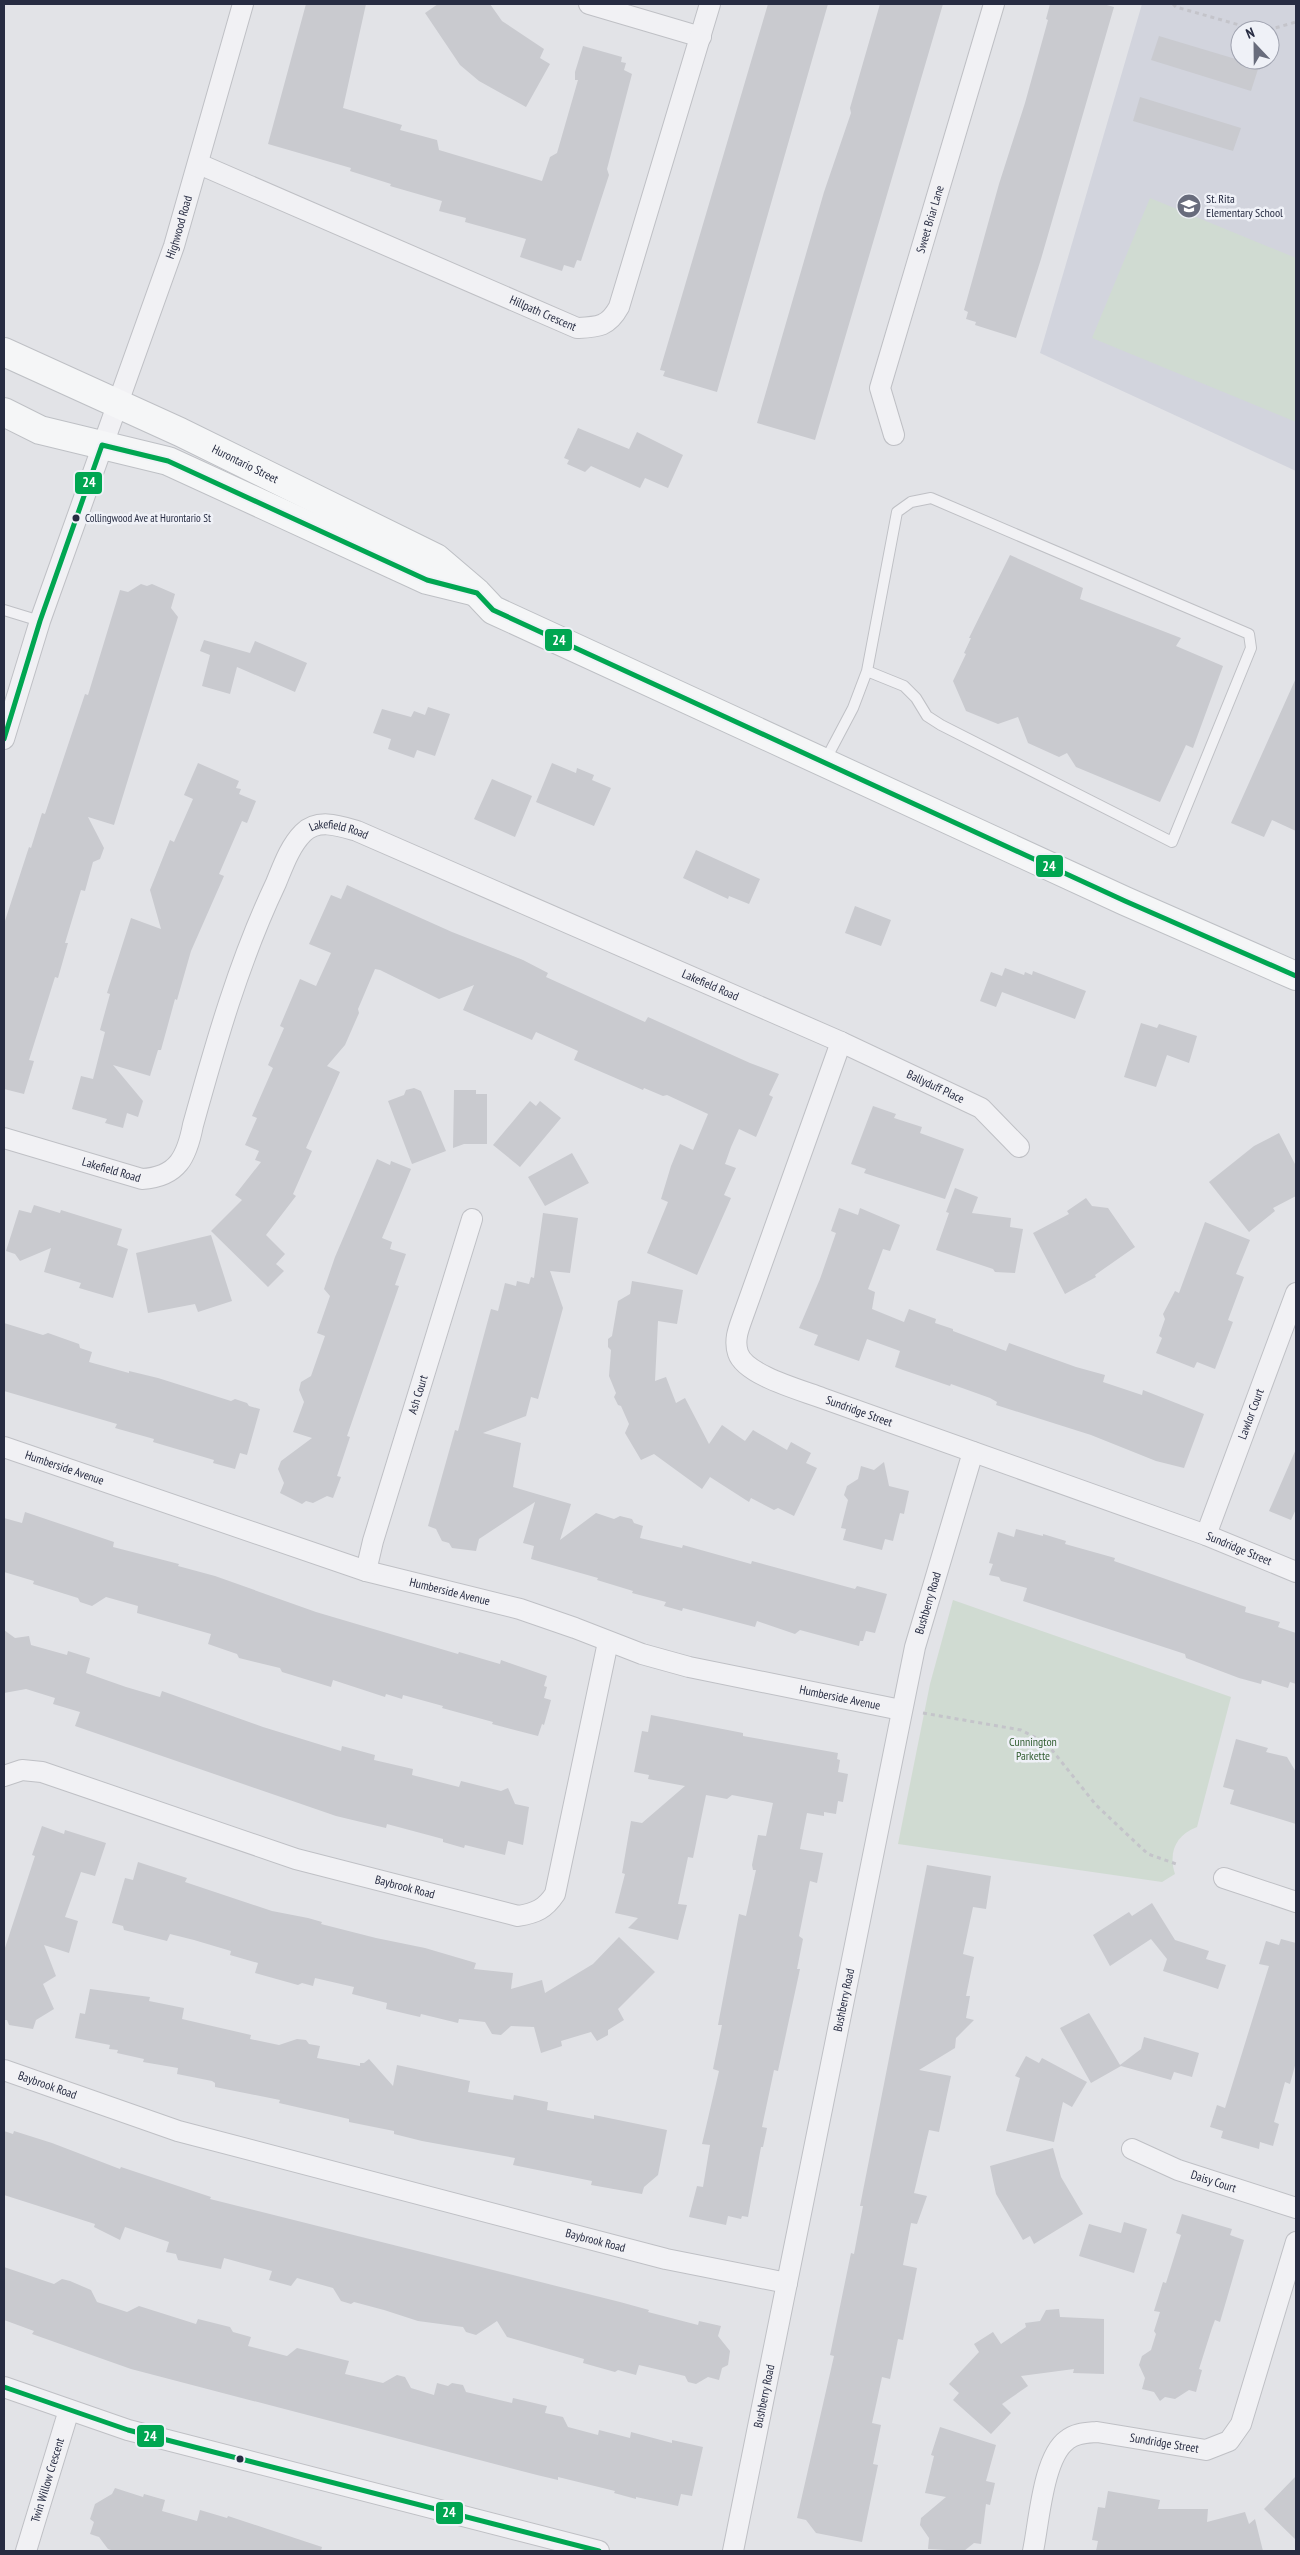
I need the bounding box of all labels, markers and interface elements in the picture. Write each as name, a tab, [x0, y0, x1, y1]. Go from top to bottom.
north arrow	[1230, 20, 1280, 70]
text: N	[1243, 23, 1257, 43]
street label: Sweet Briar Lane	[912, 183, 947, 255]
place label: St. Rita Elementary School	[1206, 191, 1283, 220]
school or university icon: St. Rita Elementary School	[1176, 193, 1202, 219]
street label: Highwood Road	[162, 194, 195, 261]
street label: Hillpath Crescent	[508, 292, 579, 334]
street label: Hurontario Street	[210, 441, 282, 487]
line badge: 24	[74, 471, 103, 495]
text: 24	[82, 473, 96, 491]
place label: Collingwood Ave at Hurontario St	[85, 511, 211, 525]
marker: Collingwood Ave at Hurontario St	[71, 513, 81, 523]
line badge: 24	[544, 628, 573, 652]
text: 24	[552, 631, 566, 649]
street label: Lakefield Road	[306, 816, 371, 842]
line badge: 24	[1035, 854, 1064, 878]
text: 24	[1042, 857, 1056, 875]
street label: Lakefield Road	[680, 966, 741, 1004]
street label: Ballyduff Place	[905, 1066, 967, 1106]
street label: Lakefield Road	[80, 1154, 143, 1185]
street label: Ash Court	[404, 1372, 431, 1416]
street label: Lawlor Court	[1234, 1386, 1267, 1441]
street label: Sundridge Street	[824, 1392, 895, 1430]
street label: Humberside Avenue	[23, 1447, 106, 1488]
street label: Sundridge Street	[1204, 1528, 1275, 1569]
street label: Bushberry Road	[911, 1570, 944, 1636]
street label: Humberside Avenue	[408, 1574, 492, 1608]
street label: Humberside Avenue	[798, 1682, 882, 1713]
park label: Cunnington Parkette	[1009, 1734, 1057, 1763]
street label: Baybrook Road	[373, 1872, 437, 1901]
street label: Bushberry Road	[830, 1967, 857, 2033]
street label: Baybrook Road	[16, 2068, 79, 2102]
street label: Daisy Court	[1189, 2167, 1239, 2196]
street label: Baybrook Road	[564, 2225, 627, 2255]
street label: Bushberry Road	[750, 2363, 777, 2429]
line badge: 24	[136, 2424, 165, 2448]
text: 24	[143, 2427, 157, 2445]
street label: Sundridge Street	[1129, 2430, 1201, 2456]
street label: Twin Willow Crescent	[27, 2435, 67, 2524]
unlabelled marker	[235, 2454, 245, 2464]
line badge: 24	[435, 2501, 464, 2525]
text: 24	[442, 2503, 456, 2521]

